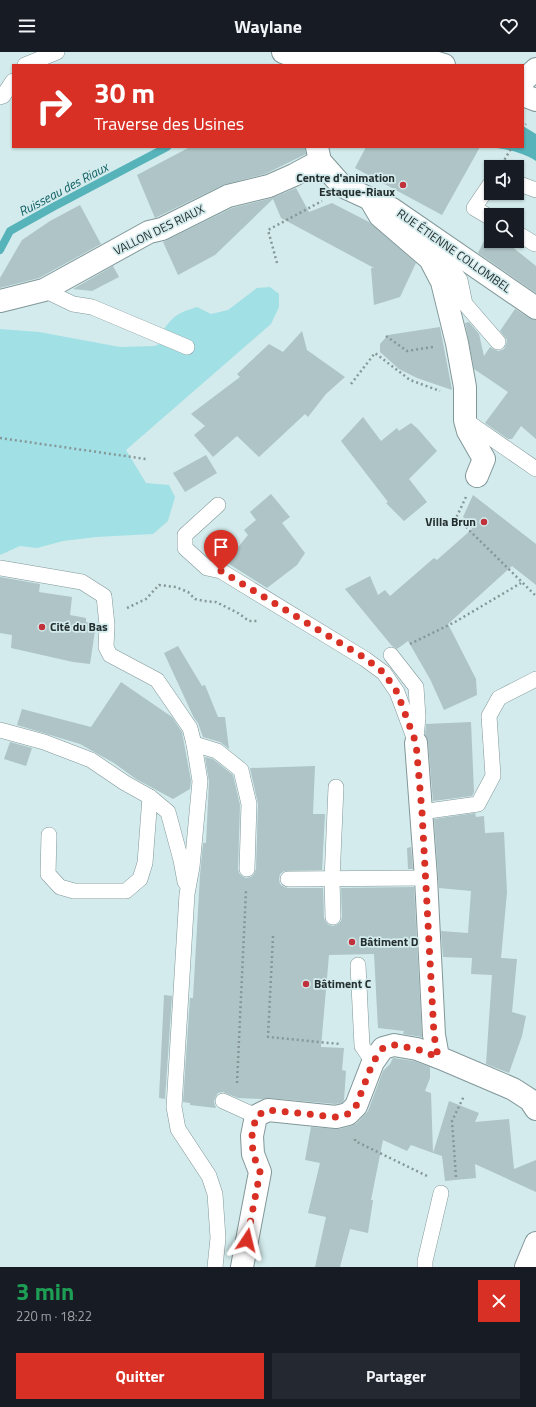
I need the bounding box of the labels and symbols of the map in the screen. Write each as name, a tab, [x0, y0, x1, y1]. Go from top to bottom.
water label: Ruisseau des Riaux	[15, 156, 113, 221]
place label: Centre d'animation Estaque-Riaux	[296, 168, 395, 201]
marker: Centre d'animation Estaque-Riaux	[398, 180, 408, 190]
street label: VALLON DES RIAUX	[110, 199, 208, 260]
street label: RUE ÉTIENNE COLLOMBEL	[393, 204, 516, 297]
place label: Villa Brun	[425, 512, 476, 531]
marker: Villa Brun	[479, 517, 489, 527]
pin	[204, 530, 238, 571]
place label: Cité du Bas	[50, 617, 108, 636]
marker: Cité du Bas	[37, 622, 47, 632]
place label: Bâtiment D	[360, 932, 419, 951]
marker: Bâtiment D	[347, 937, 357, 947]
place label: Bâtiment C	[314, 974, 372, 993]
marker: Bâtiment C	[301, 979, 311, 989]
position arrow	[226, 1219, 268, 1261]

